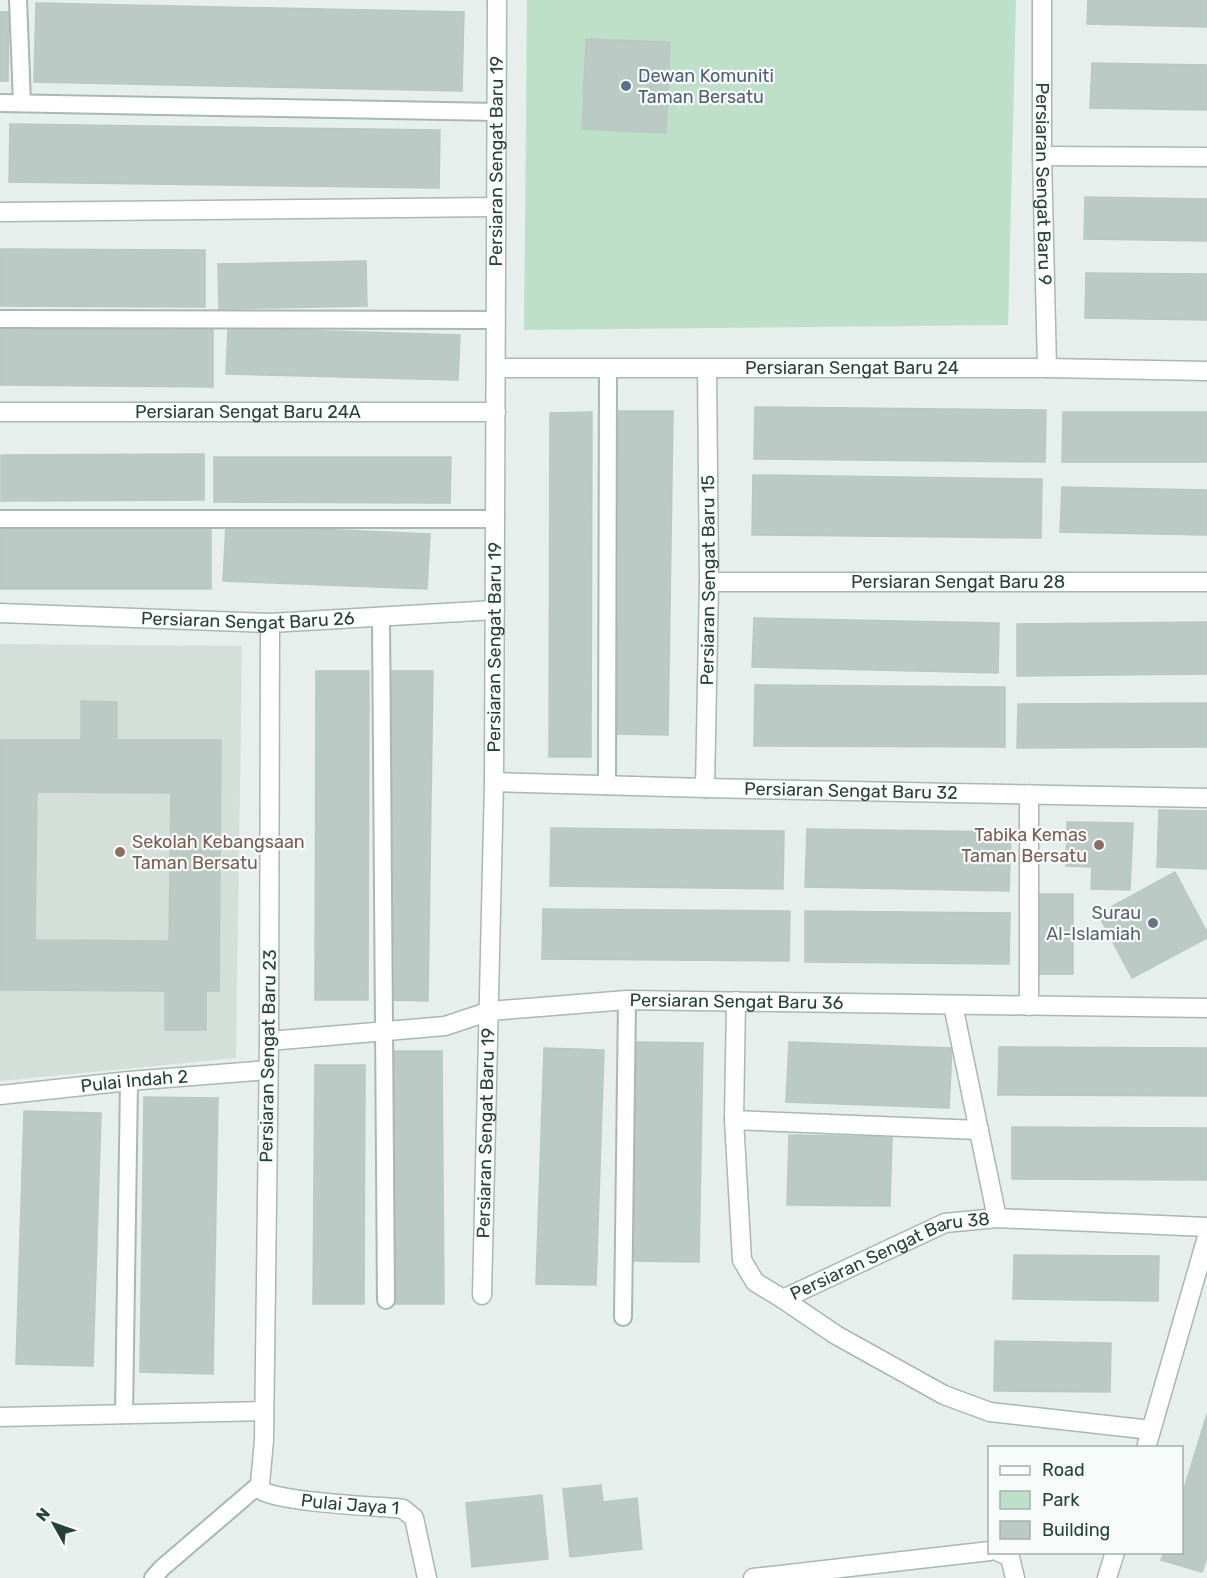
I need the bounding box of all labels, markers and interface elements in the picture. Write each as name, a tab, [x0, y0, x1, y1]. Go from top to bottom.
street label: Persiaran Sengat Baru 19	[485, 56, 508, 266]
place label: Dewan Komuniti Taman Bersatu	[638, 65, 774, 108]
marker: Dewan Komuniti Taman Bersatu	[619, 79, 633, 93]
street label: Persiaran Sengat Baru 9	[1031, 83, 1056, 286]
street label: Persiaran Sengat Baru 24	[745, 357, 959, 379]
street label: Persiaran Sengat Baru 24A	[135, 401, 361, 423]
street label: Persiaran Sengat Baru 15	[696, 475, 720, 686]
street label: Persiaran Sengat Baru 19	[483, 542, 506, 752]
street label: Persiaran Sengat Baru 28	[851, 571, 1065, 593]
street label: Persiaran Sengat Baru 26	[141, 607, 355, 634]
street label: Persiaran Sengat Baru 32	[744, 778, 958, 804]
place label: Tabika Kemas Taman Bersatu	[961, 824, 1087, 867]
place label: Sekolah Kebangsaan Taman Bersatu	[132, 831, 305, 874]
marker: Tabika Kemas Taman Bersatu	[1092, 838, 1106, 852]
marker: Sekolah Kebangsaan Taman Bersatu	[113, 845, 127, 859]
place label: Surau Al-Islamiah	[1046, 902, 1141, 945]
marker: Surau Al-Islamiah	[1146, 916, 1160, 930]
street label: Persiaran Sengat Baru 23	[255, 949, 281, 1163]
street label: Persiaran Sengat Baru 36	[629, 989, 844, 1014]
street label: Persiaran Sengat Baru 19	[472, 1028, 499, 1239]
street label: Pulai Indah 2	[79, 1065, 189, 1097]
street label: Persiaran Sengat Baru 38	[787, 1208, 991, 1305]
legend	[988, 1446, 1183, 1554]
text: Road	[1042, 1459, 1085, 1481]
street label: Pulai Jaya 1	[300, 1489, 400, 1519]
text: Park	[1042, 1489, 1080, 1511]
north arrow	[24, 1494, 84, 1554]
text: N	[32, 1504, 54, 1525]
text: Building	[1042, 1519, 1110, 1541]

